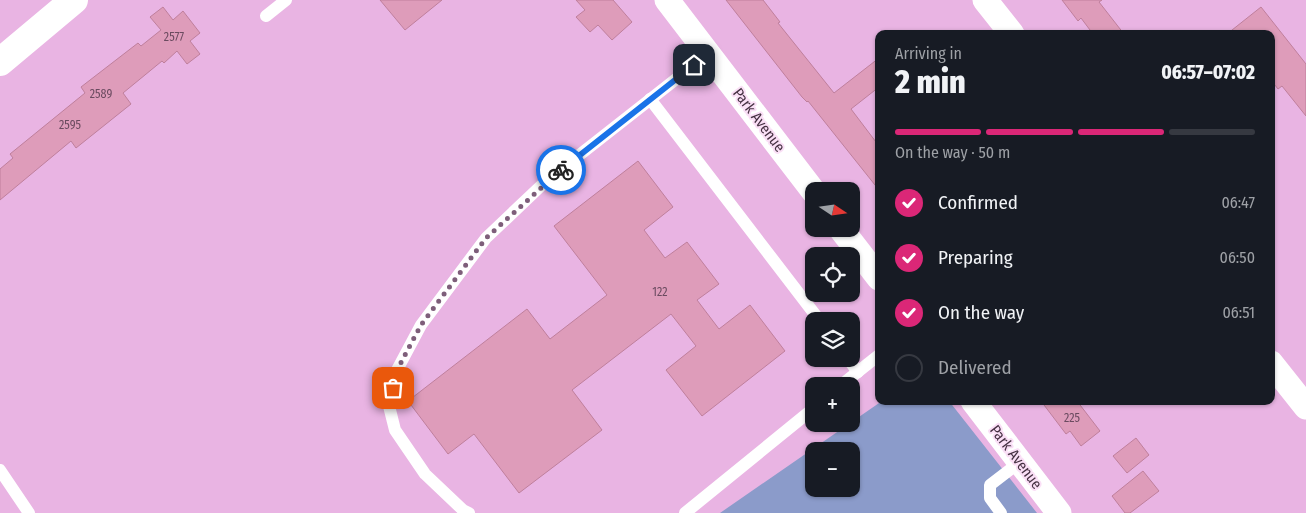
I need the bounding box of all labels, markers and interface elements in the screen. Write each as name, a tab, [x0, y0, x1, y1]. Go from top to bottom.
house number: 2577	[164, 30, 184, 44]
pin	[673, 44, 715, 86]
text: Arriving in	[895, 44, 962, 63]
icon: home	[680, 51, 708, 79]
text: 06:57–07:02	[1161, 61, 1255, 84]
text: 2 min	[895, 63, 966, 101]
street label: Park Avenue	[729, 85, 789, 155]
house number: 2589	[90, 87, 112, 101]
house number: 2595	[59, 118, 81, 132]
text: On the way · 50 m	[895, 143, 1010, 162]
courier	[536, 145, 586, 195]
icon: bike	[547, 156, 575, 184]
north arrow	[805, 182, 860, 238]
map controls	[805, 182, 860, 497]
icon: check	[895, 189, 923, 217]
text: Confirmed	[938, 191, 1018, 214]
text: 06:47	[1221, 193, 1255, 212]
icon: check	[895, 244, 923, 272]
text: Preparing	[938, 246, 1013, 269]
button: locate	[805, 247, 860, 302]
text: 06:50	[1220, 248, 1255, 267]
house number: 122	[652, 285, 668, 299]
icon: check	[895, 299, 923, 327]
text: On the way	[938, 301, 1024, 324]
text: 06:51	[1222, 303, 1255, 322]
button: layers	[805, 312, 860, 367]
text: Delivered	[938, 356, 1012, 379]
pin	[372, 367, 414, 409]
icon: bag	[379, 374, 407, 402]
button: +	[805, 377, 860, 432]
house number: 225	[1064, 411, 1081, 425]
street label: Park Avenue	[986, 422, 1046, 492]
button: −	[805, 442, 860, 497]

